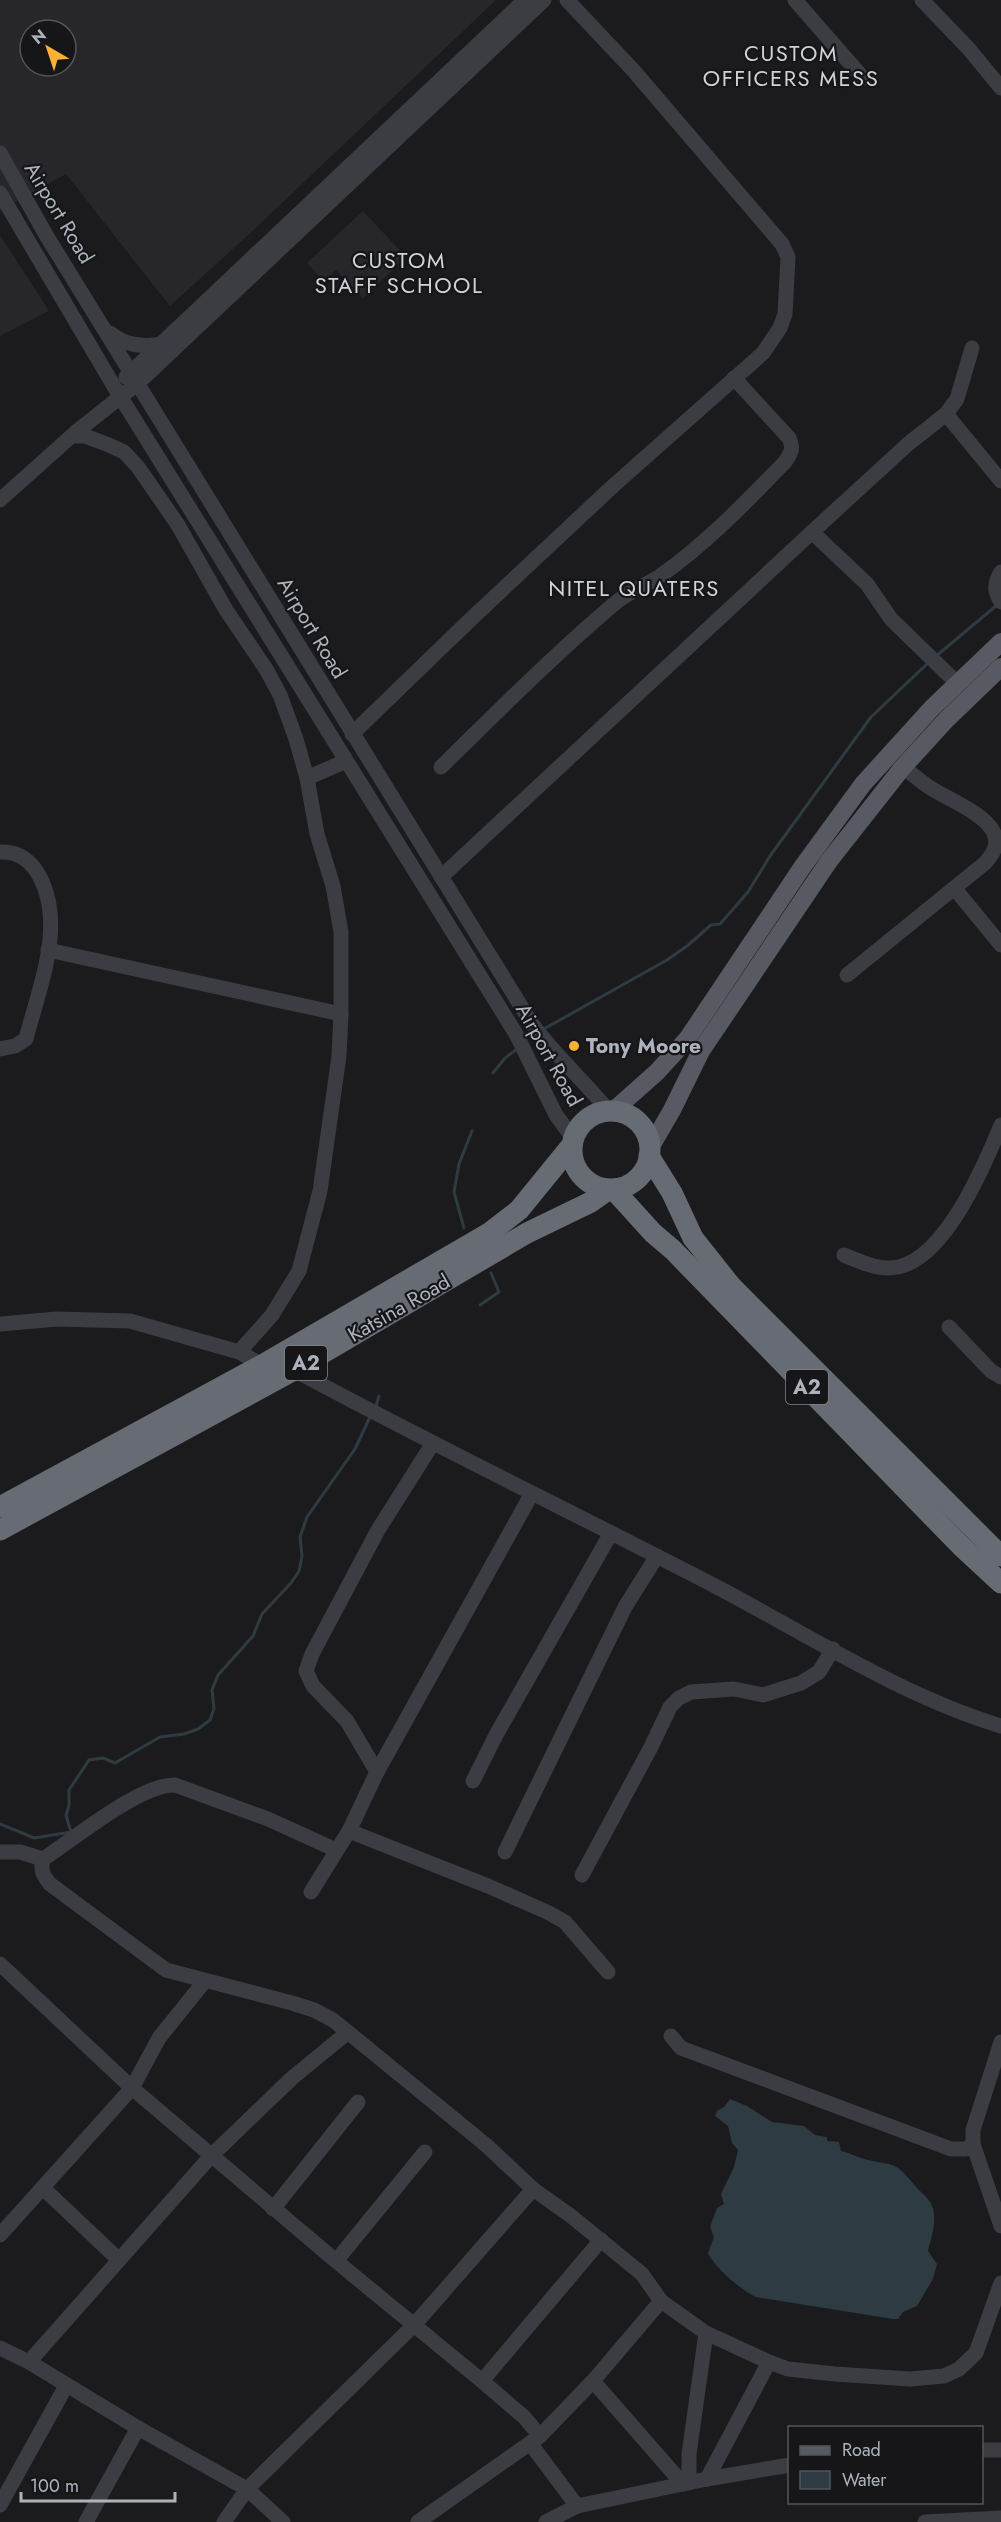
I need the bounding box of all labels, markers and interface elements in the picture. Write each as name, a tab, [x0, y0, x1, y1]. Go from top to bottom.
north arrow	[18, 18, 78, 78]
text: N	[27, 24, 51, 50]
district label: CUSTOM OFFICERS MESS	[703, 37, 879, 94]
street label: Airport Road	[17, 156, 101, 270]
district label: CUSTOM STAFF SCHOOL	[315, 244, 483, 301]
street label: Airport Road	[270, 571, 354, 685]
district label: NITEL QUATERS	[548, 572, 720, 604]
street label: Airport Road	[508, 998, 590, 1112]
place label: Tony Moore	[586, 1031, 701, 1061]
marker: Tony Moore	[567, 1039, 581, 1053]
street label: Katsina Road	[342, 1267, 456, 1349]
road number: A2	[285, 1346, 327, 1380]
road number: A2	[786, 1370, 828, 1404]
legend	[788, 2426, 983, 2504]
text: Road	[842, 2437, 881, 2463]
scale bar	[21, 2465, 176, 2503]
text: Water	[842, 2467, 887, 2493]
text: 100 m	[30, 2473, 79, 2499]

